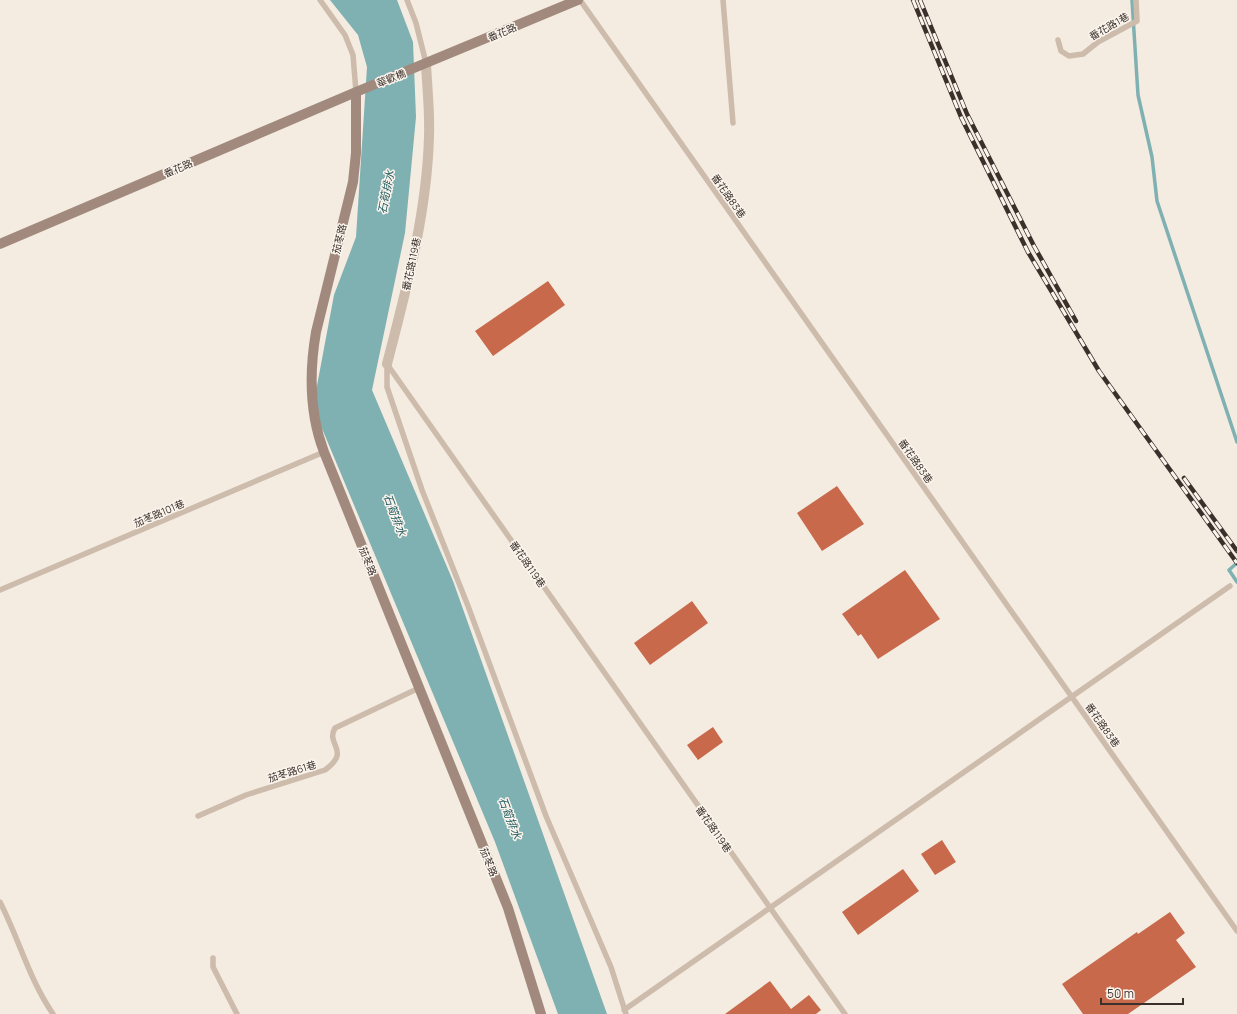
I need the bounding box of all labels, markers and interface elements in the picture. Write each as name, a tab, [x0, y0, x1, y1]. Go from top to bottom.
street label: 番花路1巷	[1086, 9, 1132, 43]
street label: 番花路	[485, 20, 519, 44]
street label: 華歡橋	[374, 66, 408, 90]
street label: 番花路	[161, 156, 195, 180]
water label: 石筍排水	[374, 168, 397, 215]
street label: 番花路83巷	[709, 171, 749, 221]
street label: 茄苳路	[329, 223, 349, 255]
street label: 番花路119巷	[399, 236, 423, 292]
street label: 番花路83巷	[896, 436, 936, 486]
water label: 石筍排水	[381, 492, 411, 539]
street label: 茄苳路101巷	[131, 496, 187, 530]
street label: 番花路119巷	[507, 538, 549, 590]
street label: 茄苳路	[356, 544, 380, 578]
street label: 番花路83巷	[1083, 700, 1123, 750]
street label: 茄苳路61巷	[266, 757, 318, 785]
water label: 石筍排水	[496, 795, 526, 842]
street label: 番花路119巷	[693, 803, 735, 855]
street label: 茄苳路	[477, 845, 501, 879]
scale bar	[1101, 980, 1183, 1006]
text: 50 m	[1107, 985, 1134, 1002]

